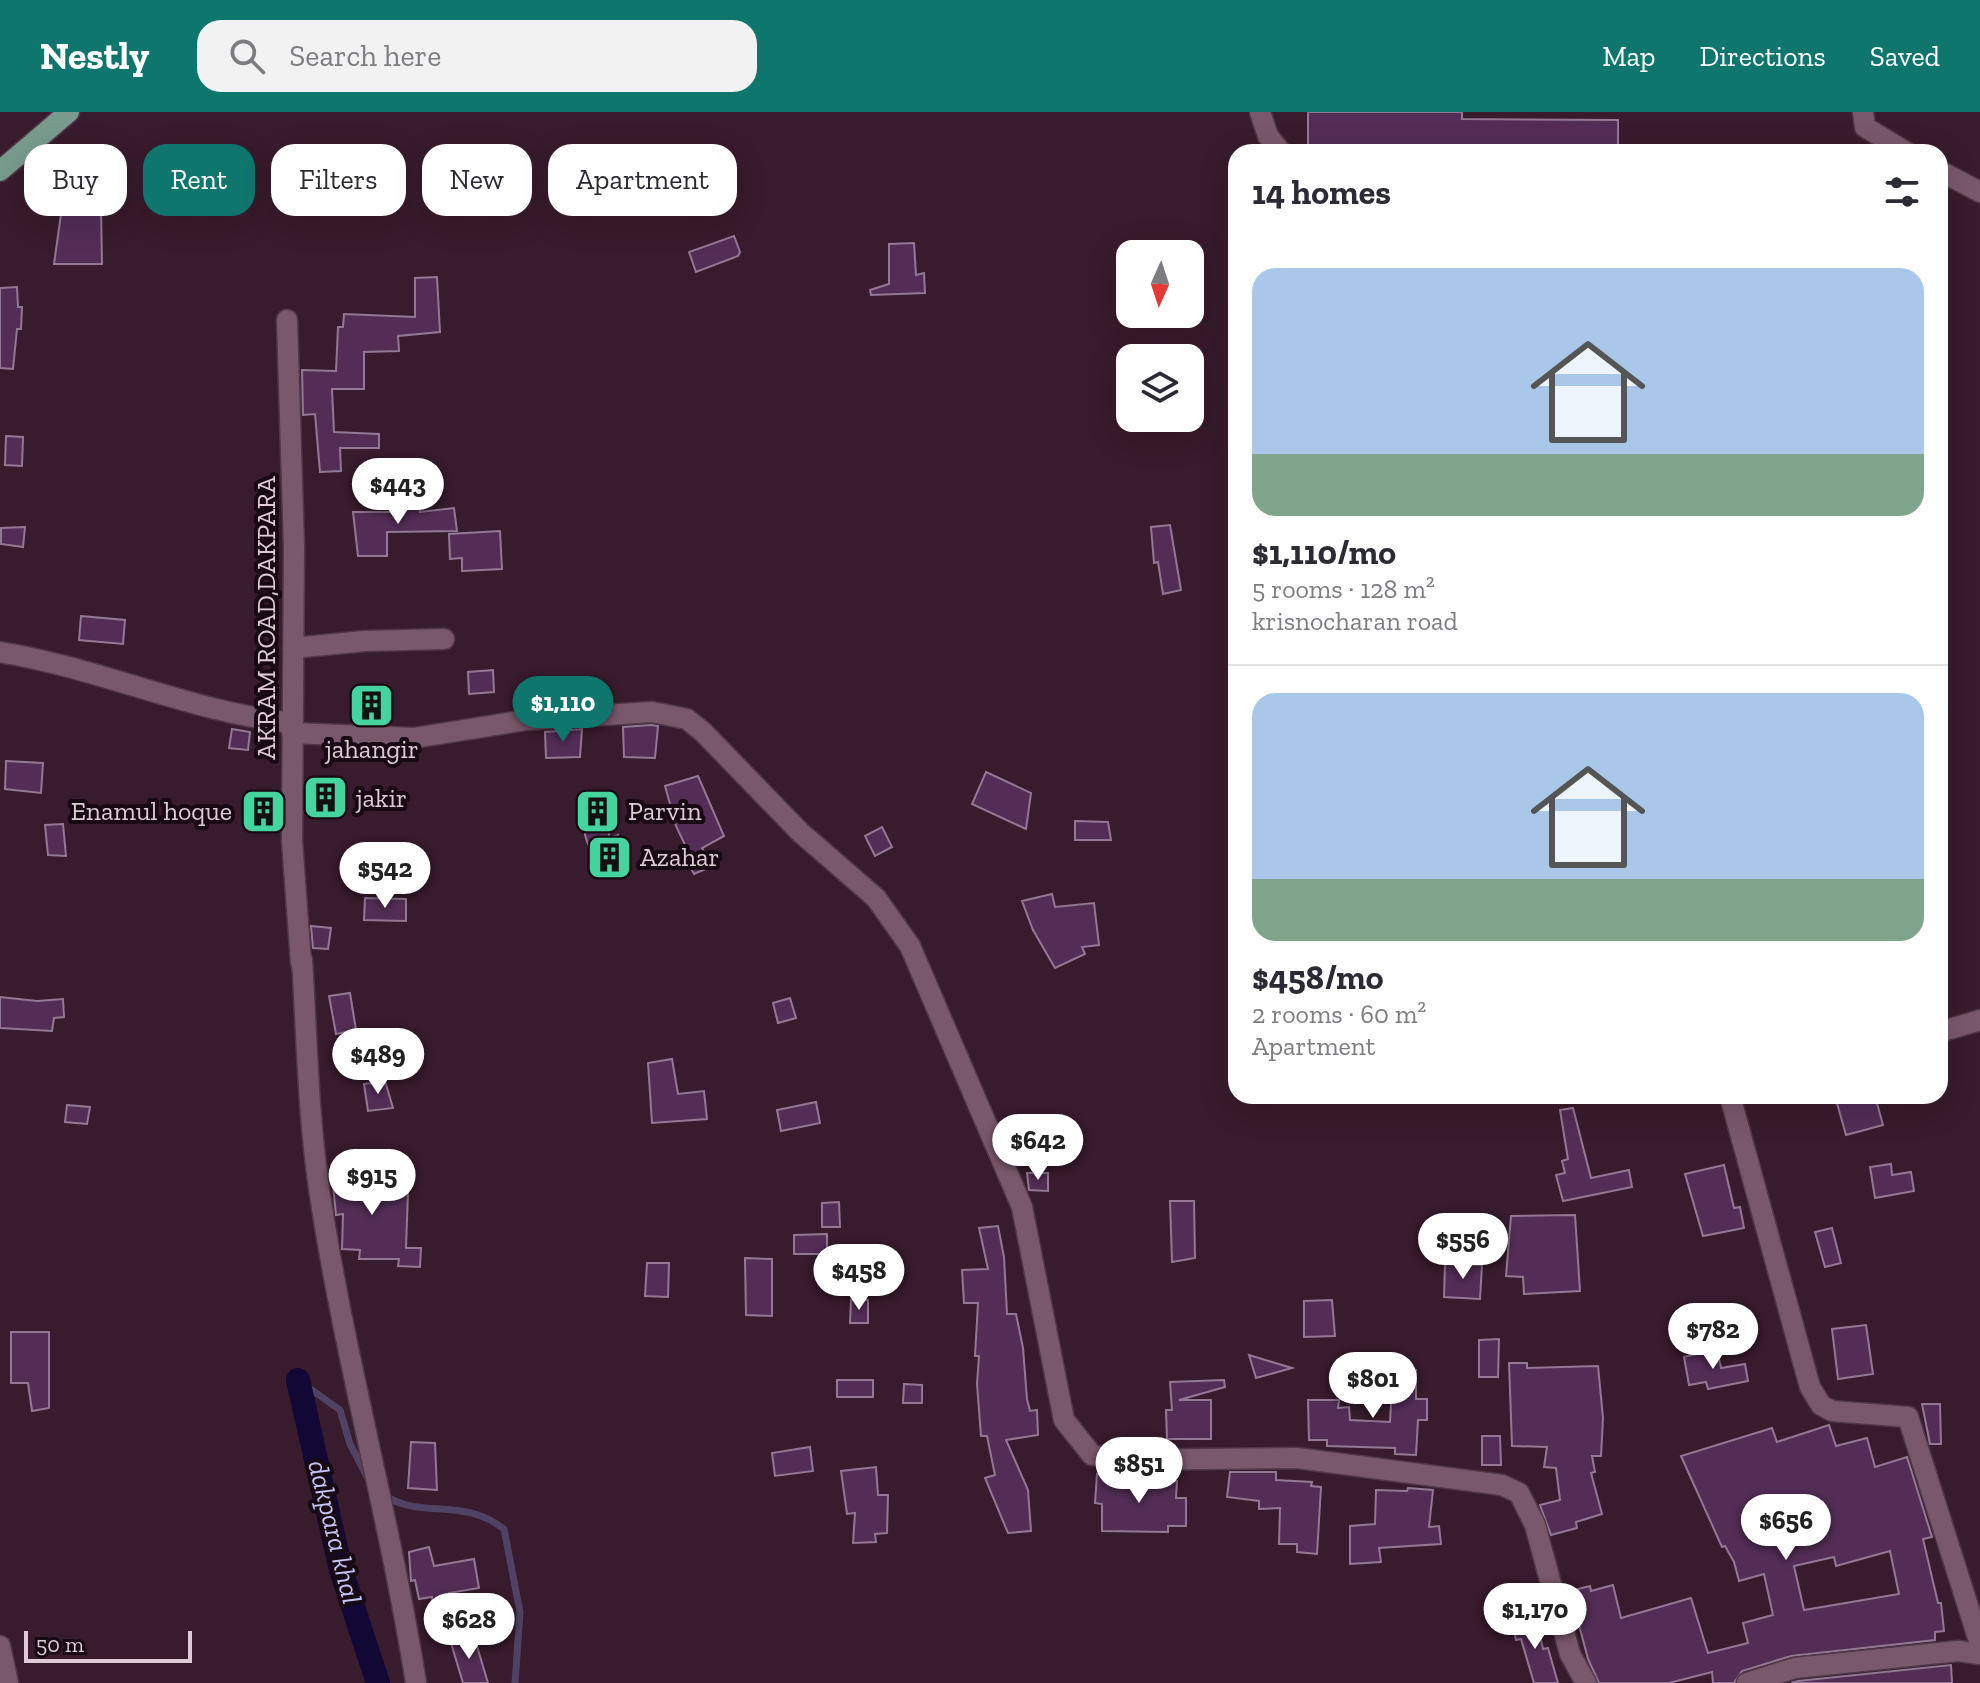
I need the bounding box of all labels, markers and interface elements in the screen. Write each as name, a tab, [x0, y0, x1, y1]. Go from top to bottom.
search box	[197, 20, 757, 92]
text: Nestly	[40, 33, 149, 79]
icon: search	[225, 34, 269, 78]
text: Search here	[289, 38, 441, 74]
text: Map	[1602, 40, 1655, 73]
text: Directions	[1699, 40, 1826, 73]
text: Saved	[1870, 40, 1940, 73]
chip: Buy	[24, 144, 127, 216]
chip: Rent	[143, 144, 255, 216]
chip: Filters	[271, 144, 406, 216]
chip: New	[422, 144, 532, 216]
chip: Apartment	[548, 144, 737, 216]
icon: filters	[1880, 170, 1924, 214]
text: 14 homes	[1252, 172, 1391, 213]
north arrow	[1116, 240, 1204, 328]
map controls	[1116, 240, 1204, 432]
icon: home	[1516, 320, 1660, 464]
button: layers	[1116, 344, 1204, 432]
pin: $443	[351, 458, 445, 526]
text: $443	[370, 468, 426, 500]
street label: AKRAM ROAD,DAKPARA	[250, 475, 282, 760]
text: $1,110/mo	[1252, 532, 1396, 573]
text: 5 rooms · 128 m²	[1252, 573, 1435, 605]
text: krisnocharan road	[1252, 605, 1458, 637]
pin: $1,110	[498, 676, 628, 744]
building icon: jahangir	[348, 682, 396, 730]
text: $1,110	[530, 686, 596, 718]
place label: jahangir	[324, 733, 419, 765]
icon: home	[1516, 745, 1660, 889]
building icon: jakir	[301, 774, 349, 822]
place label: jakir	[355, 782, 407, 814]
building icon: Enamul hoque	[239, 787, 287, 835]
building icon: Parvin	[573, 787, 621, 835]
place label: Enamul hoque	[71, 795, 232, 827]
place label: Parvin	[628, 795, 702, 827]
building icon: Azahar	[585, 833, 633, 881]
place label: Azahar	[640, 841, 720, 873]
pin: $542	[338, 842, 432, 910]
text: $542	[357, 852, 413, 884]
text: $458/mo	[1252, 957, 1384, 998]
text: 2 rooms · 60 m²	[1252, 998, 1426, 1030]
pin: $489	[331, 1028, 425, 1096]
text: Apartment	[1252, 1030, 1375, 1062]
text: $489	[350, 1038, 406, 1070]
pin: $642	[991, 1114, 1085, 1182]
text: $642	[1010, 1124, 1066, 1156]
pin: $915	[325, 1149, 419, 1217]
text: $915	[347, 1159, 397, 1191]
pin: $556	[1416, 1213, 1510, 1281]
text: $556	[1436, 1223, 1490, 1255]
pin: $458	[812, 1244, 906, 1312]
text: $458	[831, 1254, 887, 1286]
pin: $782	[1666, 1303, 1760, 1371]
text: $782	[1686, 1313, 1740, 1345]
pin: $801	[1326, 1352, 1420, 1420]
text: $801	[1347, 1362, 1399, 1394]
pin: $851	[1092, 1437, 1186, 1505]
text: $851	[1114, 1447, 1164, 1479]
water label: dakpara khal	[301, 1457, 369, 1607]
pin: $656	[1739, 1494, 1833, 1562]
text: $656	[1759, 1504, 1813, 1536]
pin: $1,170	[1470, 1583, 1600, 1651]
pin: $628	[422, 1593, 516, 1661]
text: $1,170	[1502, 1593, 1568, 1625]
text: $628	[442, 1603, 496, 1635]
scale bar	[24, 1627, 192, 1663]
text: 50 m	[36, 1631, 84, 1658]

